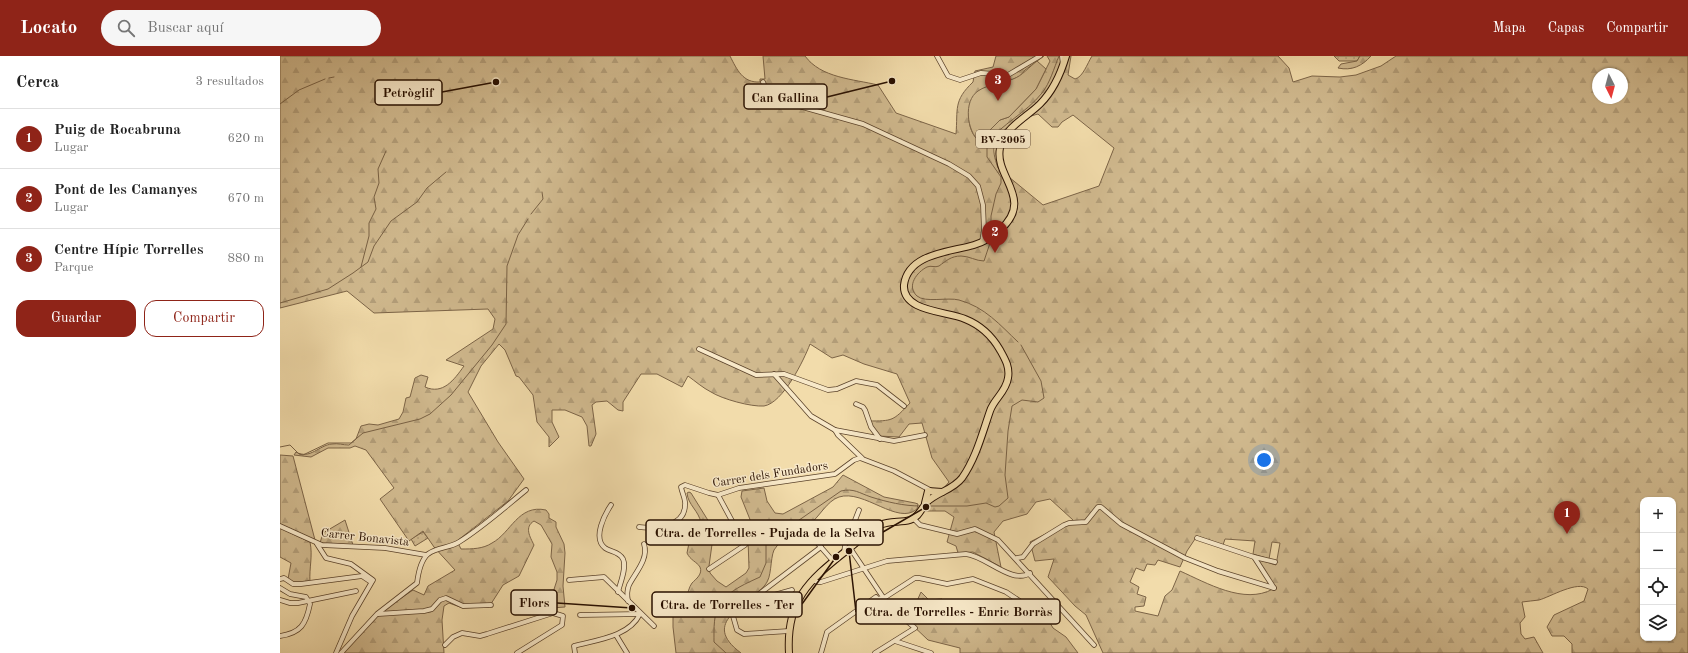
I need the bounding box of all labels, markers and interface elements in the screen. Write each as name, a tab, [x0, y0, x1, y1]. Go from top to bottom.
search box	[101, 10, 381, 46]
icon: search	[115, 17, 137, 39]
text: Locato	[20, 19, 77, 38]
text: Buscar aquí	[147, 21, 224, 36]
text: Mapa	[1493, 21, 1526, 35]
text: Capas	[1548, 21, 1584, 35]
text: Compartir	[1606, 21, 1668, 35]
pin: 3	[985, 68, 1011, 101]
north arrow	[1592, 68, 1628, 104]
text: Cerca	[16, 74, 59, 91]
text: 3 resultados	[196, 75, 264, 88]
callout: Petròglif	[375, 80, 442, 105]
callout: Can Gallina	[744, 84, 827, 109]
text: Petròglif	[382, 87, 435, 100]
text: Can Gallina	[751, 92, 819, 105]
text: Puig de Rocabruna	[54, 123, 181, 138]
road number: BV-2005	[976, 130, 1030, 148]
text: 1	[25, 132, 33, 145]
text: 620 m	[227, 132, 264, 145]
text: Lugar	[54, 141, 88, 154]
text: Pont de les Camanyes	[54, 183, 197, 198]
text: 2	[25, 192, 33, 205]
text: 670 m	[227, 192, 264, 205]
text: Lugar	[54, 201, 88, 214]
pin: 2	[982, 220, 1008, 253]
text: Centre Hípic Torrelles	[54, 243, 203, 258]
text: 3	[25, 252, 33, 265]
text: 880 m	[227, 252, 264, 265]
text: Parque	[54, 261, 93, 274]
button: Guardar	[16, 300, 136, 337]
button: Compartir	[144, 300, 264, 337]
your location	[1254, 450, 1274, 470]
street label: Carrer dels Fundadors	[712, 460, 829, 490]
map controls	[1640, 497, 1676, 641]
button: +	[1640, 497, 1676, 533]
pin: 1	[1554, 501, 1580, 534]
callout: Ctra. de Torrelles - Pujada de la Selva	[646, 520, 883, 545]
street label: Carrer Bonavista	[320, 527, 410, 549]
text: Ctra. de Torrelles - Pujada de la Selva	[655, 527, 876, 540]
button: −	[1640, 533, 1676, 569]
button: locate	[1640, 569, 1676, 605]
callout: Flors	[511, 590, 557, 615]
callout: Ctra. de Torrelles - Ter	[652, 592, 802, 617]
text: Flors	[519, 597, 550, 610]
text: Ctra. de Torrelles - Ter	[660, 599, 794, 612]
callout: Ctra. de Torrelles - Enric Borràs	[856, 599, 1060, 624]
button: layers	[1640, 605, 1676, 641]
text: Ctra. de Torrelles - Enric Borràs	[864, 606, 1053, 619]

